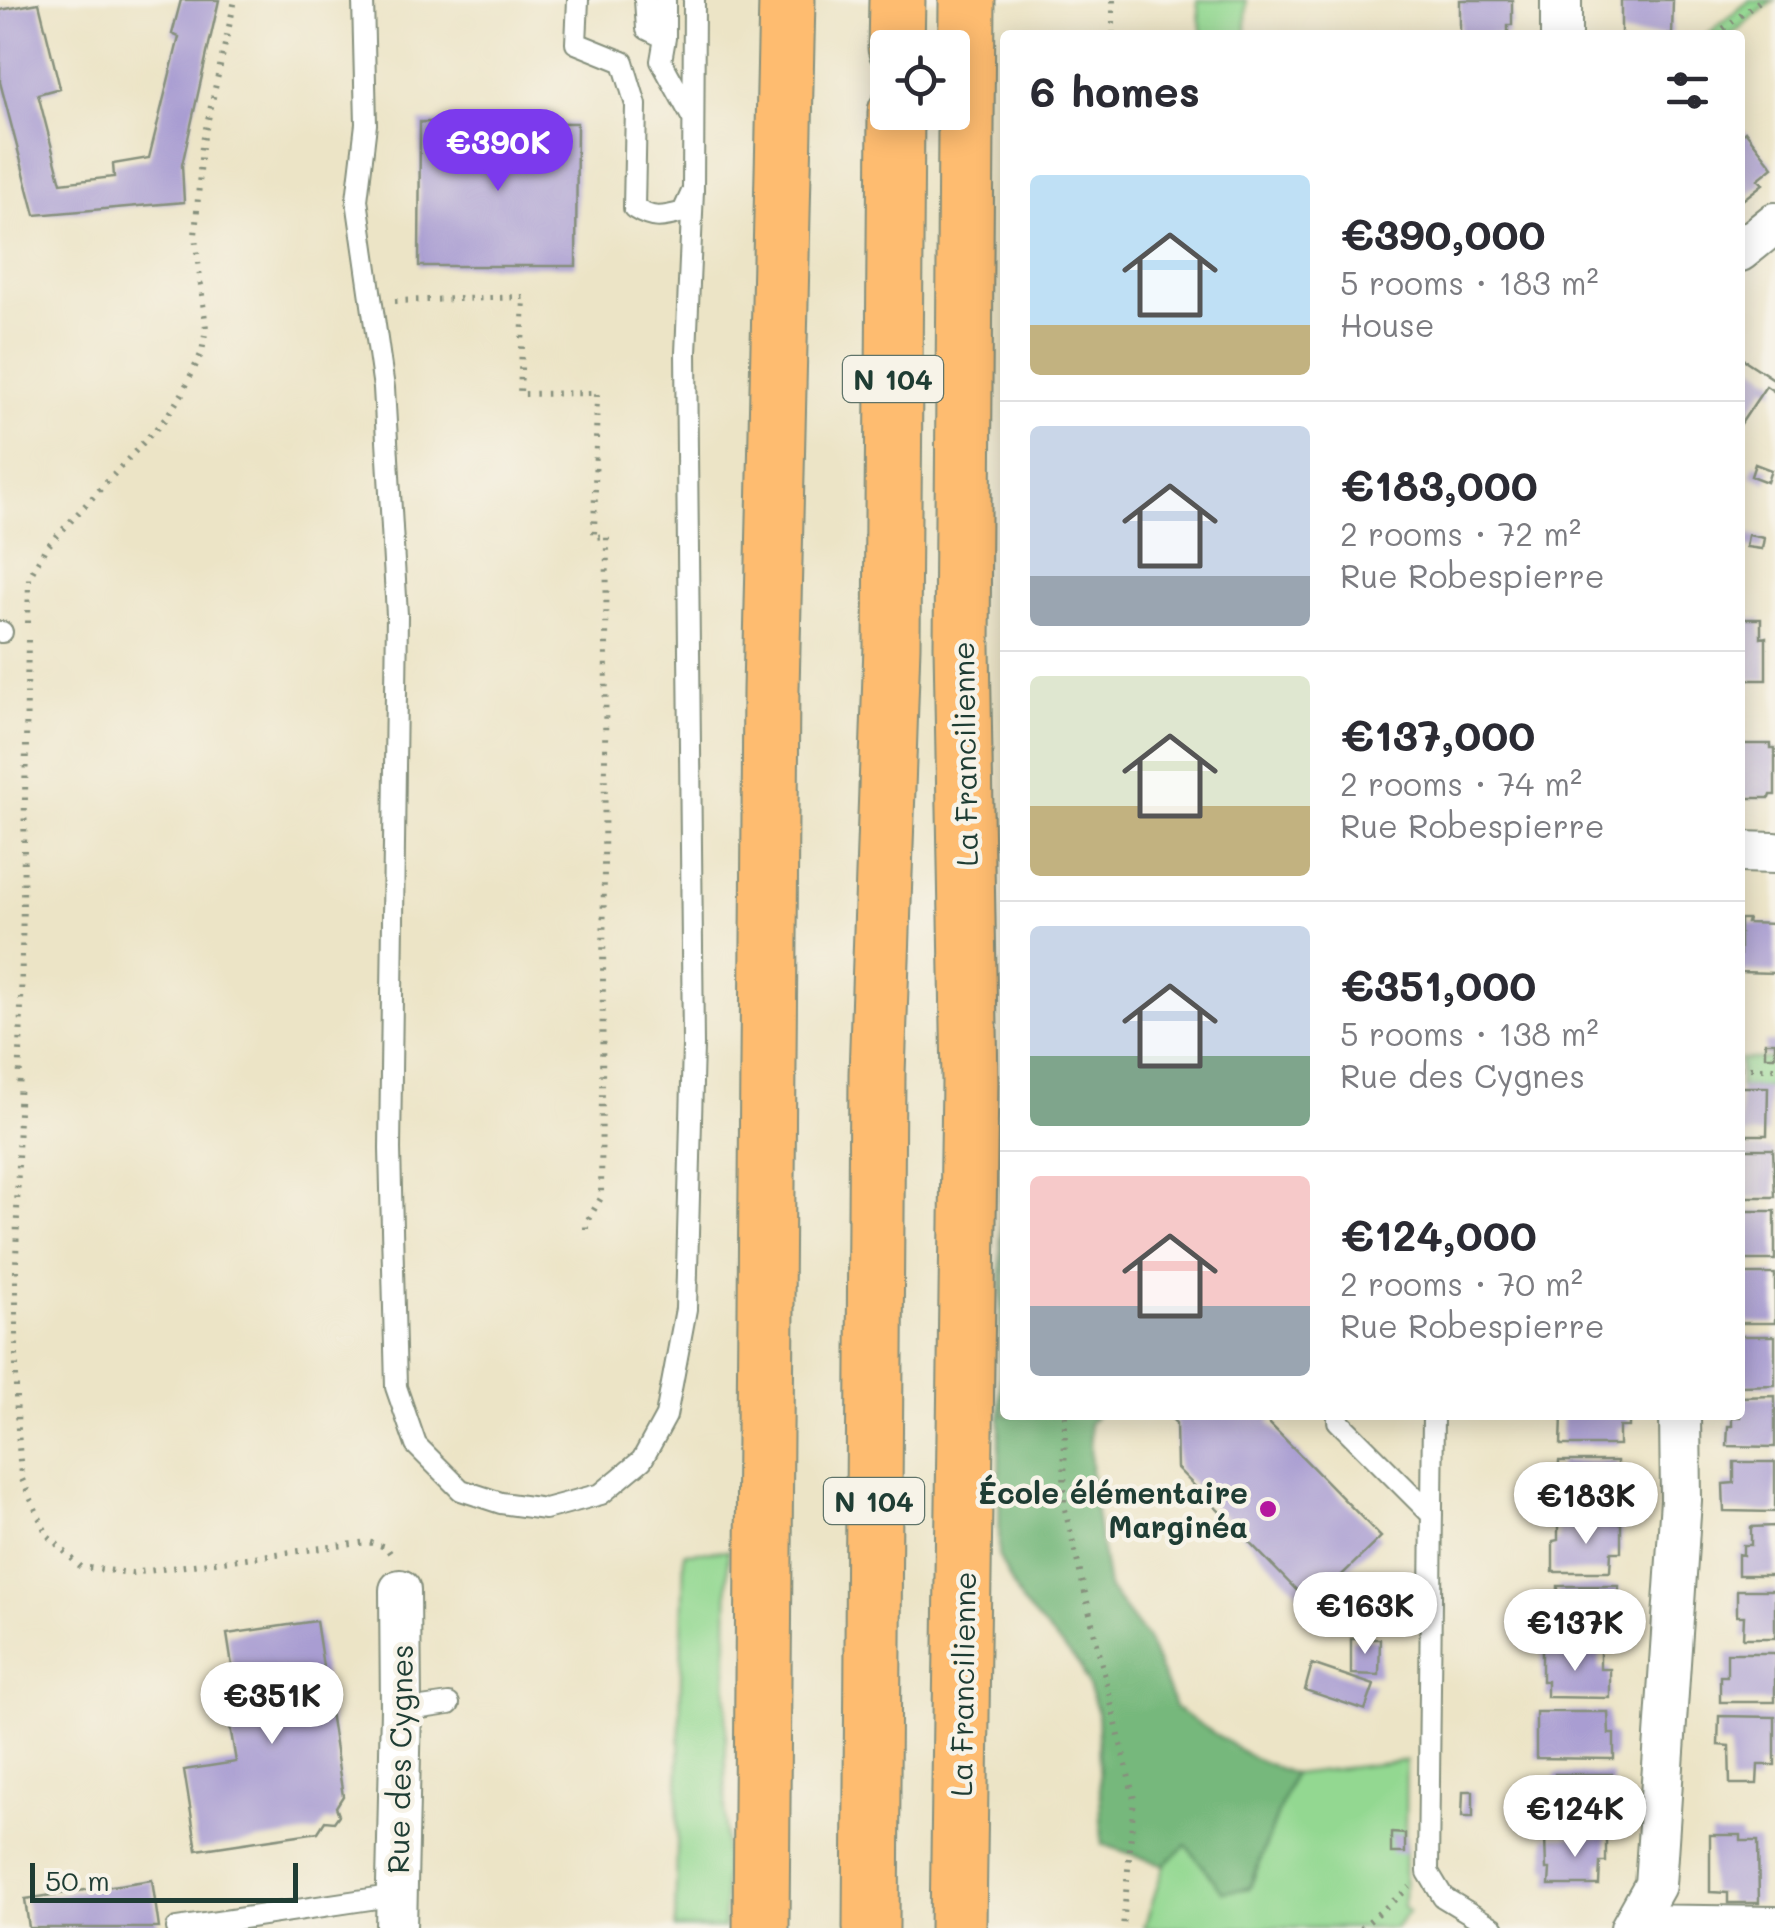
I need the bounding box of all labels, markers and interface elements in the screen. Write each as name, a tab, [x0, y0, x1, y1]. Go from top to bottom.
map controls	[870, 30, 970, 130]
button: locate	[870, 30, 970, 130]
text: 6 homes	[1030, 63, 1200, 118]
icon: filters	[1660, 63, 1715, 118]
pin: €390K	[428, 109, 568, 194]
text: €390K	[445, 120, 551, 162]
text: €390,000	[1340, 206, 1545, 261]
icon: home	[1110, 215, 1230, 335]
text: 5 rooms · 183 m²	[1340, 261, 1599, 303]
text: House	[1340, 303, 1435, 345]
road number: N 104	[843, 356, 943, 402]
text: €183,000	[1340, 457, 1538, 512]
icon: home	[1110, 466, 1230, 586]
text: 2 rooms · 72 m²	[1340, 512, 1581, 554]
text: Rue Robespierre	[1340, 554, 1605, 596]
street label: La Francilienne	[942, 641, 986, 867]
text: €137,000	[1340, 707, 1535, 762]
icon: home	[1110, 716, 1230, 836]
text: 2 rooms · 74 m²	[1340, 762, 1582, 804]
text: Rue Robespierre	[1340, 804, 1605, 846]
text: €351,000	[1340, 957, 1536, 1012]
icon: home	[1110, 966, 1230, 1086]
text: 5 rooms · 138 m²	[1340, 1012, 1599, 1054]
text: Rue des Cygnes	[1340, 1054, 1585, 1096]
text: €124,000	[1340, 1207, 1537, 1262]
icon: home	[1110, 1216, 1230, 1336]
text: 2 rooms · 70 m²	[1340, 1262, 1583, 1304]
text: Rue Robespierre	[1340, 1304, 1605, 1346]
pin: €183K	[1516, 1462, 1656, 1547]
place label: École élémentaire Marginéa	[978, 1472, 1248, 1546]
text: €183K	[1536, 1473, 1636, 1515]
road number: N 104	[824, 1478, 924, 1524]
marker: École élémentaire Marginéa	[1257, 1498, 1279, 1520]
street label: La Francilienne	[940, 1571, 984, 1797]
pin: €163K	[1295, 1572, 1435, 1657]
text: €163K	[1315, 1583, 1415, 1625]
pin: €137K	[1505, 1589, 1645, 1674]
text: €137K	[1526, 1600, 1624, 1642]
street label: Rue des Cygnes	[377, 1644, 421, 1874]
pin: €351K	[202, 1662, 342, 1747]
text: €351K	[222, 1673, 322, 1715]
pin: €124K	[1505, 1775, 1645, 1860]
text: €124K	[1525, 1786, 1625, 1828]
scale bar	[30, 1858, 298, 1902]
text: 50 m	[45, 1862, 110, 1898]

